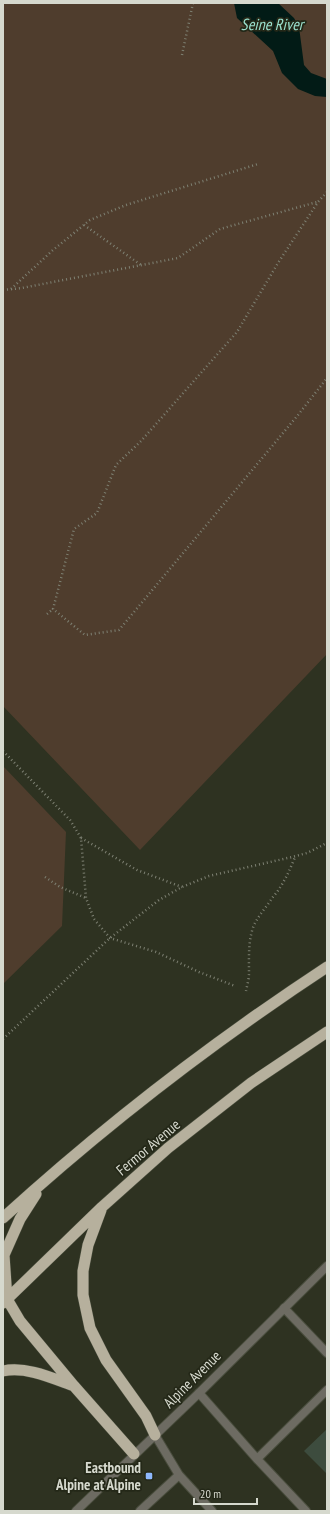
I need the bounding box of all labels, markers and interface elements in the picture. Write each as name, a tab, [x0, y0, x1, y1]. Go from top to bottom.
water label: Seine River	[241, 14, 306, 34]
street label: Fermor Avenue	[112, 1115, 184, 1179]
street label: Alpine Avenue	[159, 1346, 225, 1412]
place label: Eastbound Alpine at Alpine	[55, 1458, 141, 1494]
marker: Eastbound Alpine at Alpine	[144, 1471, 154, 1481]
scale bar	[194, 1480, 257, 1506]
text: 20 m	[200, 1486, 221, 1501]

